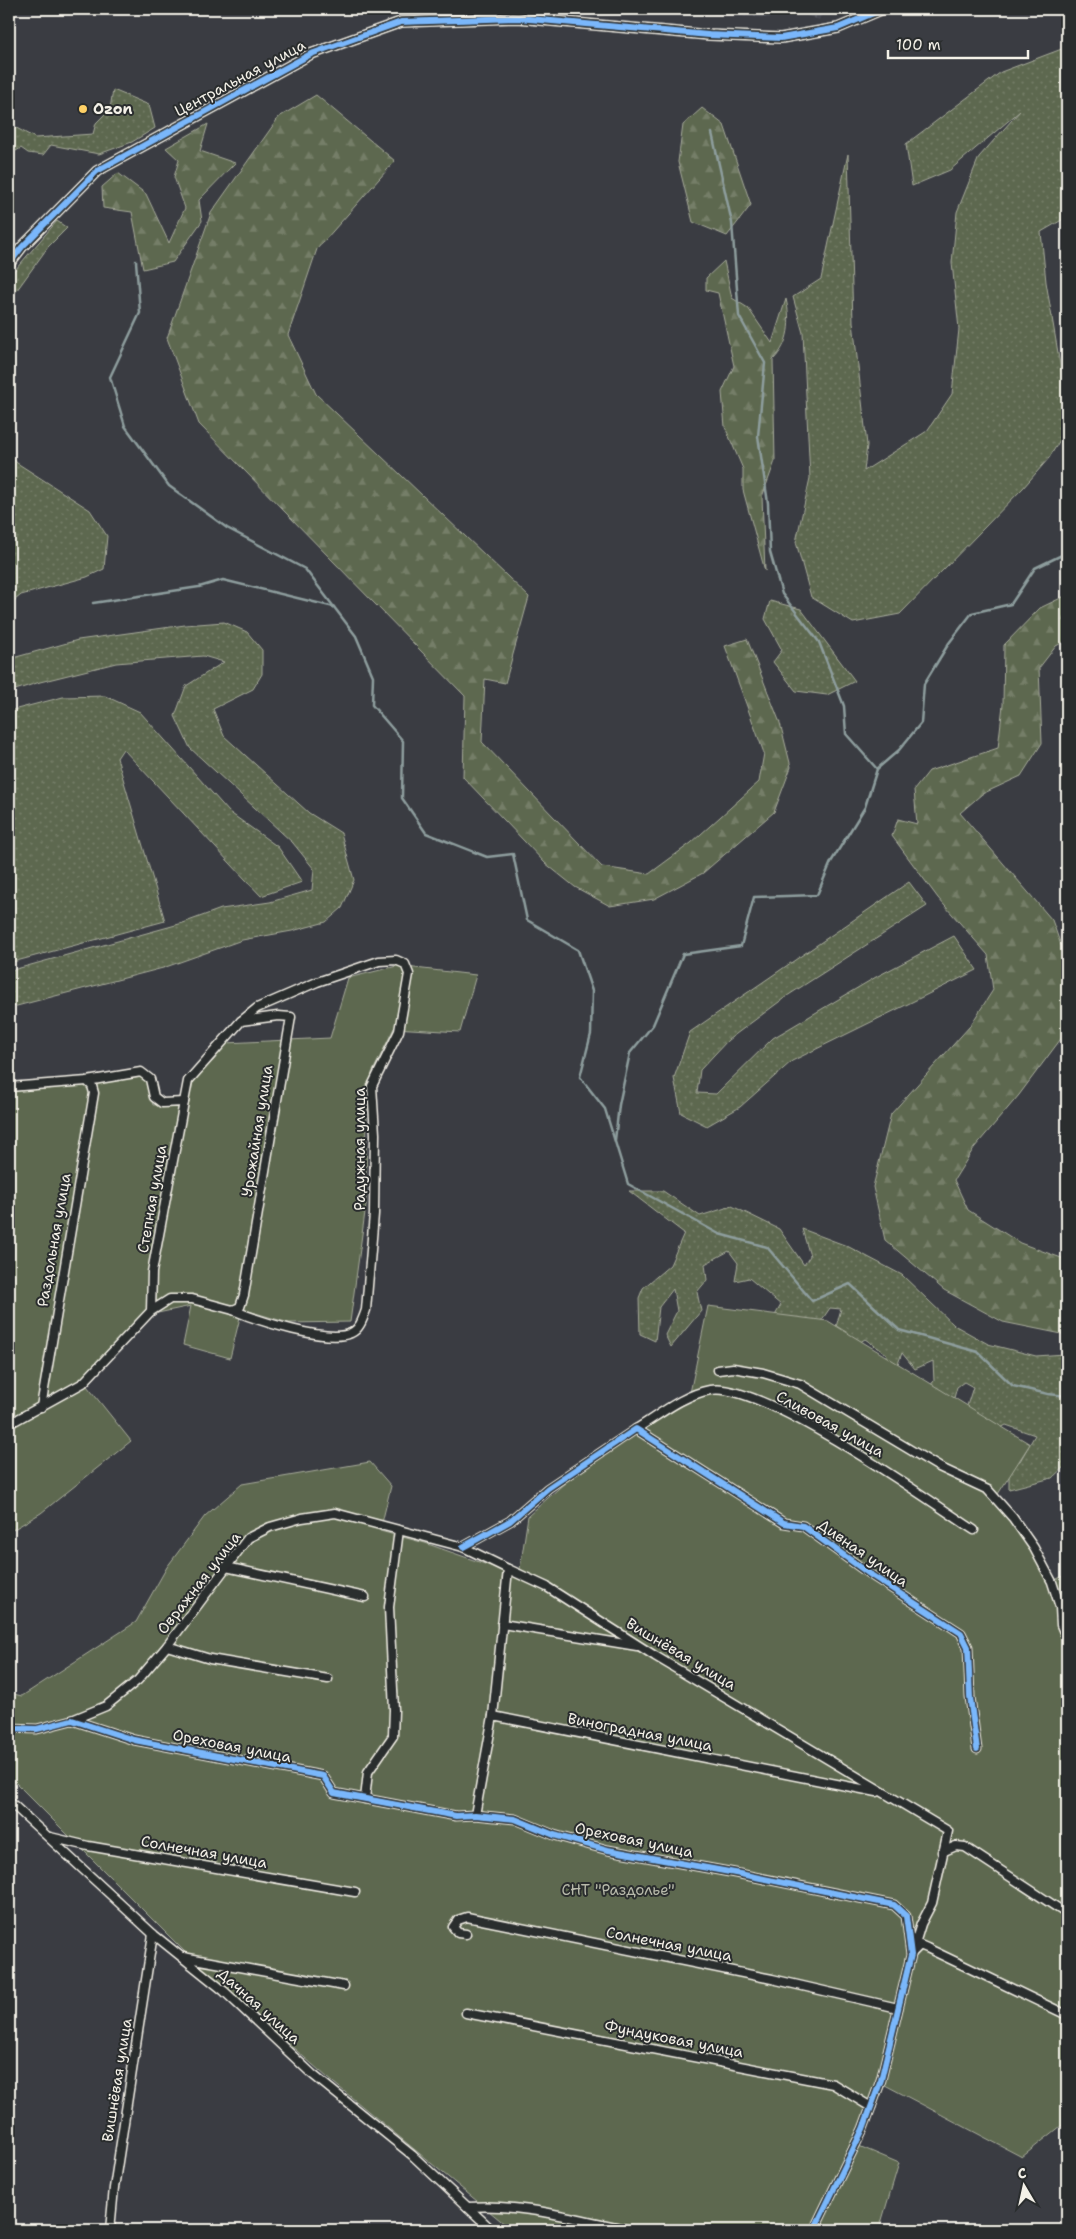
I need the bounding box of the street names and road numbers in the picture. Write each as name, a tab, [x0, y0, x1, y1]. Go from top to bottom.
street label: Центральная улица	[171, 35, 310, 121]
street label: Урожайная улица	[237, 1063, 277, 1198]
street label: Радужная улица	[350, 1087, 370, 1211]
street label: Степная улица	[133, 1143, 171, 1255]
street label: Раздольная улица	[32, 1171, 76, 1308]
street label: Сливовая улица	[773, 1386, 888, 1462]
street label: Дивная улица	[814, 1514, 913, 1592]
street label: Овражная улица	[153, 1527, 246, 1638]
street label: Вишнёвая улица	[622, 1613, 740, 1695]
street label: Виноградная улица	[566, 1708, 715, 1756]
street label: Ореховая улица	[171, 1725, 294, 1767]
street label: Ореховая улица	[573, 1818, 696, 1862]
street label: Солнечная улица	[139, 1831, 269, 1873]
street label: Солнечная улица	[604, 1922, 734, 1966]
street label: Дачная улица	[213, 1964, 305, 2049]
street label: Вишнёвая улица	[97, 2016, 137, 2143]
street label: Фундуковая улица	[603, 2016, 746, 2062]

